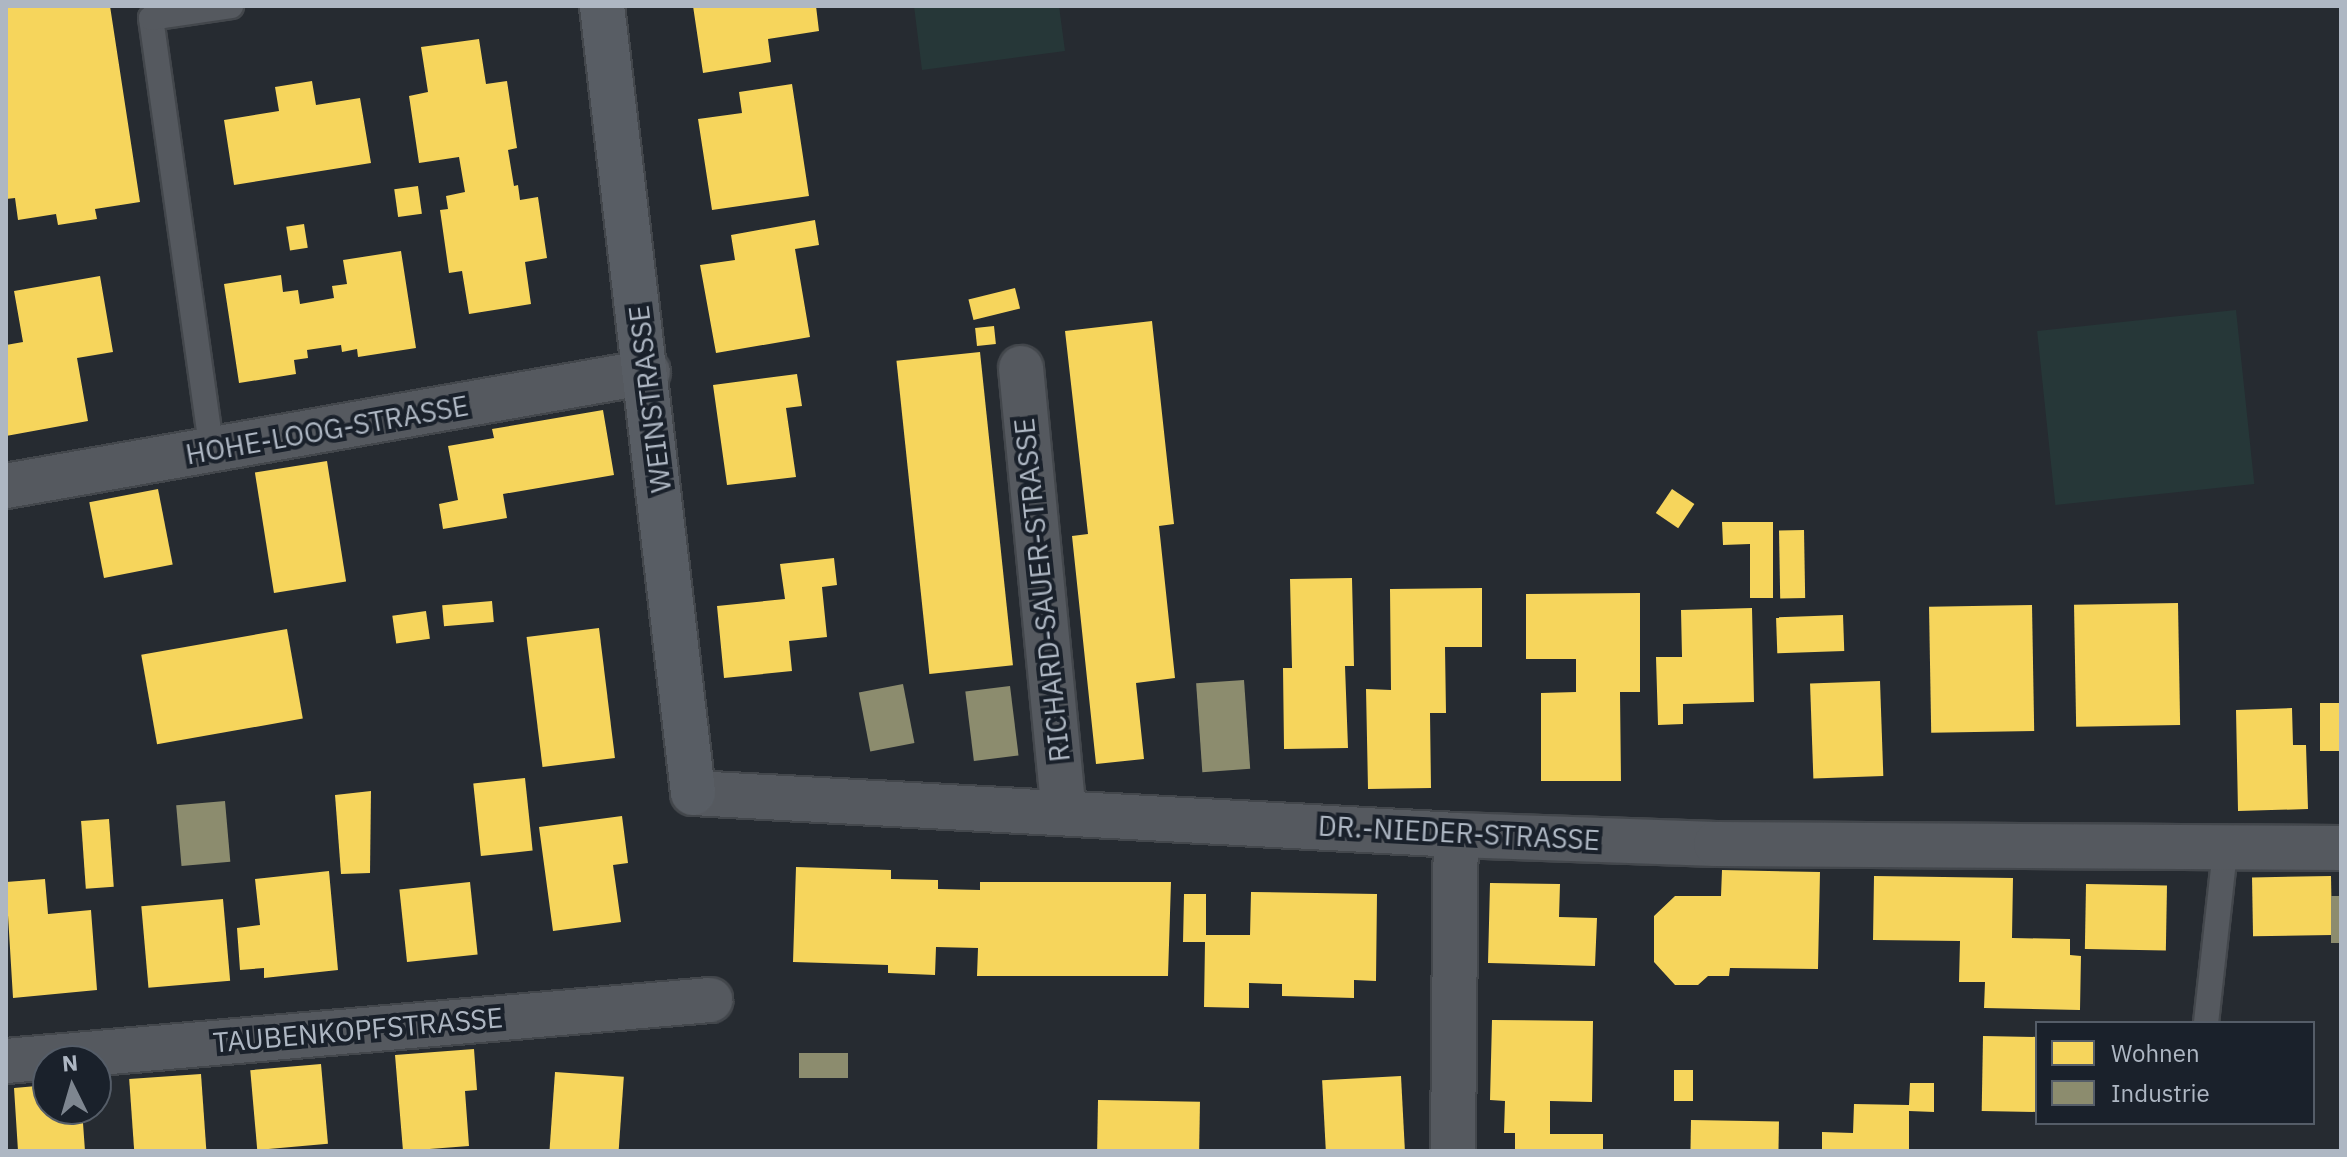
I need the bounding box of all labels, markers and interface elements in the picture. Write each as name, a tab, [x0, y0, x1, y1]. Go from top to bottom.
street label: WEINSTRASSE	[622, 303, 678, 495]
street label: HOHE-LOOG-STRASSE	[183, 389, 471, 471]
street label: RICHARD-SAUER-STRASSE	[1007, 416, 1077, 764]
street label: DR.-NIEDER-STRASSE	[1317, 809, 1601, 857]
street label: TAUBENKOPFSTRASSE	[212, 1001, 504, 1059]
legend	[2035, 1021, 2315, 1125]
text: Wohnen	[2111, 1037, 2200, 1069]
north arrow	[32, 1045, 112, 1125]
text: N	[61, 1047, 79, 1078]
text: Industrie	[2111, 1077, 2210, 1109]

